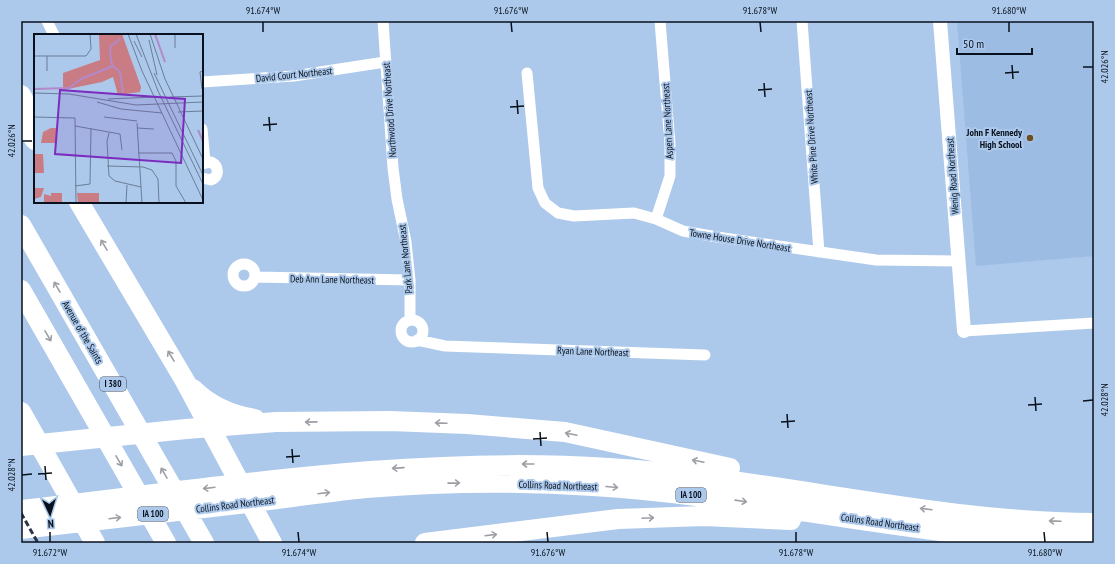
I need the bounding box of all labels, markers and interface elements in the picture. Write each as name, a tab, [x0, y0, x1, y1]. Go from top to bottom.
text: 91.674°W	[246, 4, 280, 17]
text: 91.676°W	[494, 4, 528, 17]
text: 91.678°W	[743, 4, 777, 17]
text: 91.680°W	[992, 4, 1026, 17]
scale bar	[957, 30, 1032, 56]
inset map	[34, 34, 203, 203]
text: 50 m	[963, 36, 984, 51]
text: 42.026°N	[1098, 50, 1111, 84]
street label: Northwood Drive Northeast	[380, 62, 399, 158]
street label: David Court Northeast	[255, 64, 333, 85]
street label: Aspen Lane Northeast	[659, 83, 676, 159]
street label: White Pine Drive Northeast	[802, 89, 821, 184]
text: 42.026°N	[5, 124, 18, 158]
place label: John F Kennedy High School	[966, 126, 1023, 151]
marker: John F Kennedy High School	[1025, 133, 1035, 143]
street label: Wenig Road Northeast	[943, 137, 962, 215]
street label: Park Lane Northeast	[395, 223, 416, 294]
street label: Towne House Drive Northeast	[688, 226, 792, 255]
one-way arrow	[100, 239, 108, 251]
street label: Deb Ann Lane Northeast	[290, 272, 374, 287]
one-way arrow	[53, 281, 61, 293]
street label: Avenue of the Saints	[59, 298, 106, 367]
one-way arrow	[44, 330, 52, 342]
street label: Ryan Lane Northeast	[557, 344, 629, 359]
one-way arrow	[166, 350, 174, 362]
road number: I 380	[100, 377, 126, 391]
text: 42.028°N	[1098, 383, 1111, 417]
one-way arrow	[305, 418, 318, 426]
one-way arrow	[435, 419, 448, 427]
one-way arrow	[565, 429, 578, 437]
one-way arrow	[116, 455, 124, 467]
one-way arrow	[692, 457, 705, 465]
text: 42.028°N	[5, 458, 18, 492]
one-way arrow	[522, 460, 535, 468]
one-way arrow	[392, 465, 405, 472]
one-way arrow	[160, 467, 168, 479]
street label: Collins Road Northeast	[518, 478, 598, 493]
one-way arrow	[447, 479, 460, 487]
one-way arrow	[605, 484, 618, 491]
one-way arrow	[202, 485, 215, 492]
road number: IA 100	[676, 488, 706, 502]
one-way arrow	[317, 490, 330, 497]
street label: Collins Road Northeast	[195, 493, 275, 516]
north arrow	[30, 494, 70, 534]
one-way arrow	[734, 497, 747, 505]
one-way arrow	[920, 505, 933, 512]
road number: IA 100	[138, 507, 168, 521]
street label: Collins Road Northeast	[840, 511, 920, 534]
one-way arrow	[108, 514, 121, 522]
one-way arrow	[641, 514, 654, 521]
text: N	[47, 517, 54, 531]
one-way arrow	[1049, 518, 1062, 525]
one-way arrow	[484, 531, 497, 539]
text: 91.672°W	[33, 546, 67, 559]
text: 91.674°W	[282, 546, 316, 559]
text: 91.676°W	[531, 546, 565, 559]
text: 91.678°W	[779, 546, 813, 559]
text: 91.680°W	[1028, 546, 1062, 559]

